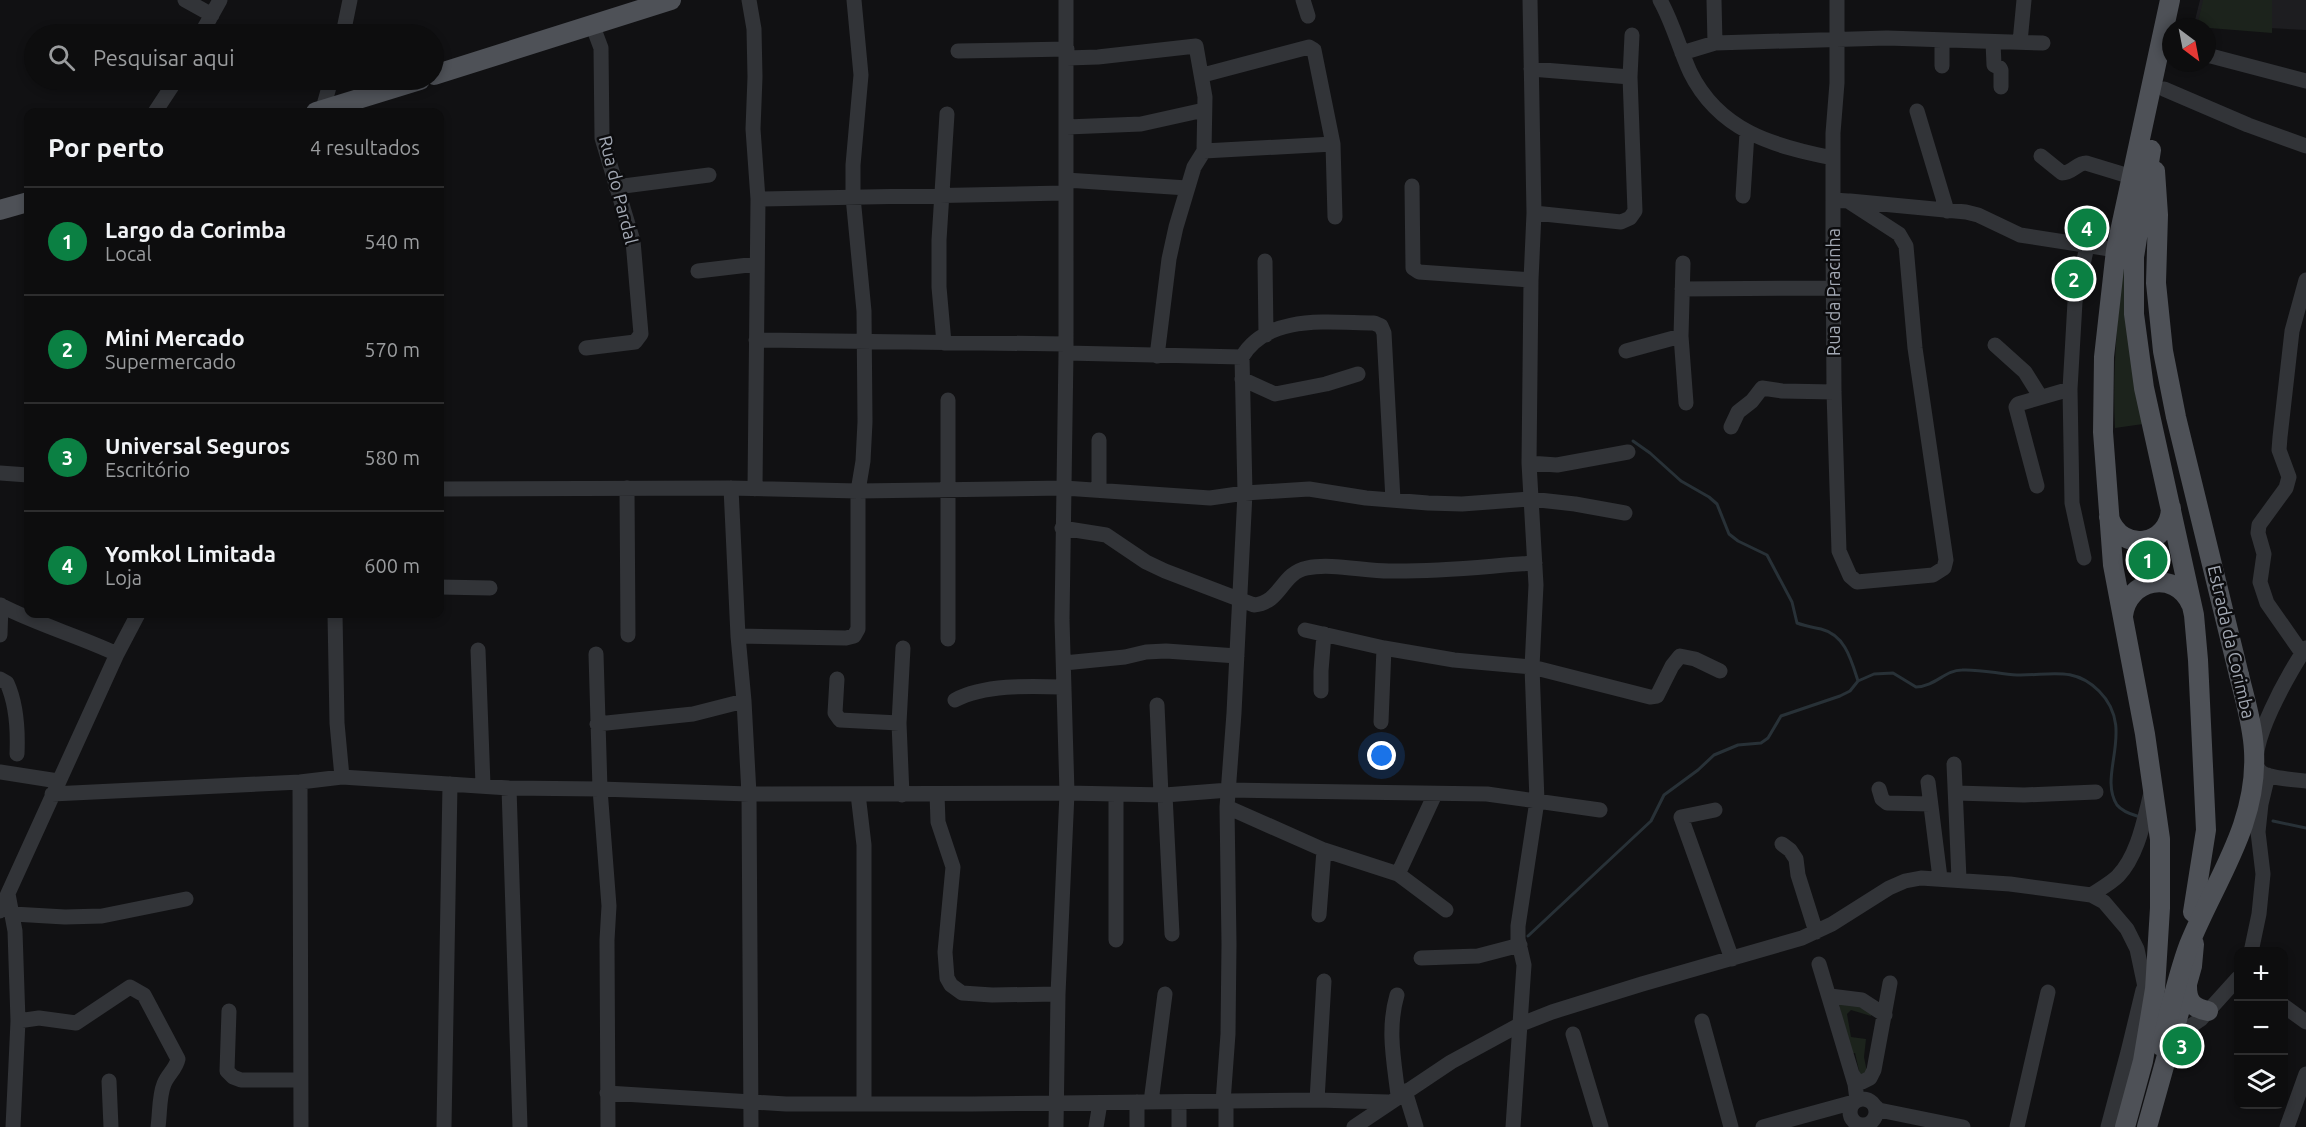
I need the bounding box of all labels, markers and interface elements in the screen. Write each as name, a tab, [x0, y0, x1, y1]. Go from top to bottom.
north arrow	[2162, 18, 2216, 72]
search box	[24, 24, 444, 90]
icon: search	[45, 41, 78, 74]
text: Pesquisar aqui	[93, 45, 235, 70]
text: Por perto	[48, 133, 164, 162]
street label: Rua do Pardal	[596, 133, 642, 246]
text: 4 resultados	[310, 136, 420, 159]
pin: 4	[2068, 206, 2106, 250]
text: Largo da Corimba	[105, 217, 286, 242]
street label: Rua da Pracinha	[1823, 228, 1843, 356]
text: 1	[62, 230, 73, 253]
text: 540 m	[364, 230, 420, 253]
text: Local	[105, 242, 152, 265]
pin: 2	[2054, 256, 2094, 302]
text: Mini Mercado	[105, 325, 245, 350]
text: 2	[62, 338, 73, 361]
text: 570 m	[364, 338, 420, 361]
text: Supermercado	[105, 350, 236, 373]
text: Universal Seguros	[105, 433, 290, 458]
text: 3	[62, 446, 73, 469]
text: 580 m	[364, 446, 420, 469]
text: Escritório	[105, 458, 190, 481]
pin: 1	[2128, 538, 2168, 582]
text: Yomkol Limitada	[105, 541, 276, 566]
text: 4	[62, 554, 73, 577]
text: 600 m	[364, 554, 420, 577]
street label: Estrada da Corimba	[2205, 563, 2259, 720]
text: Loja	[105, 566, 142, 589]
your location	[1367, 741, 1396, 770]
map controls	[2234, 947, 2288, 1109]
button: +	[2234, 947, 2288, 1001]
button: −	[2234, 1001, 2288, 1055]
pin: 3	[2162, 1024, 2202, 1068]
button: layers	[2234, 1055, 2288, 1109]

